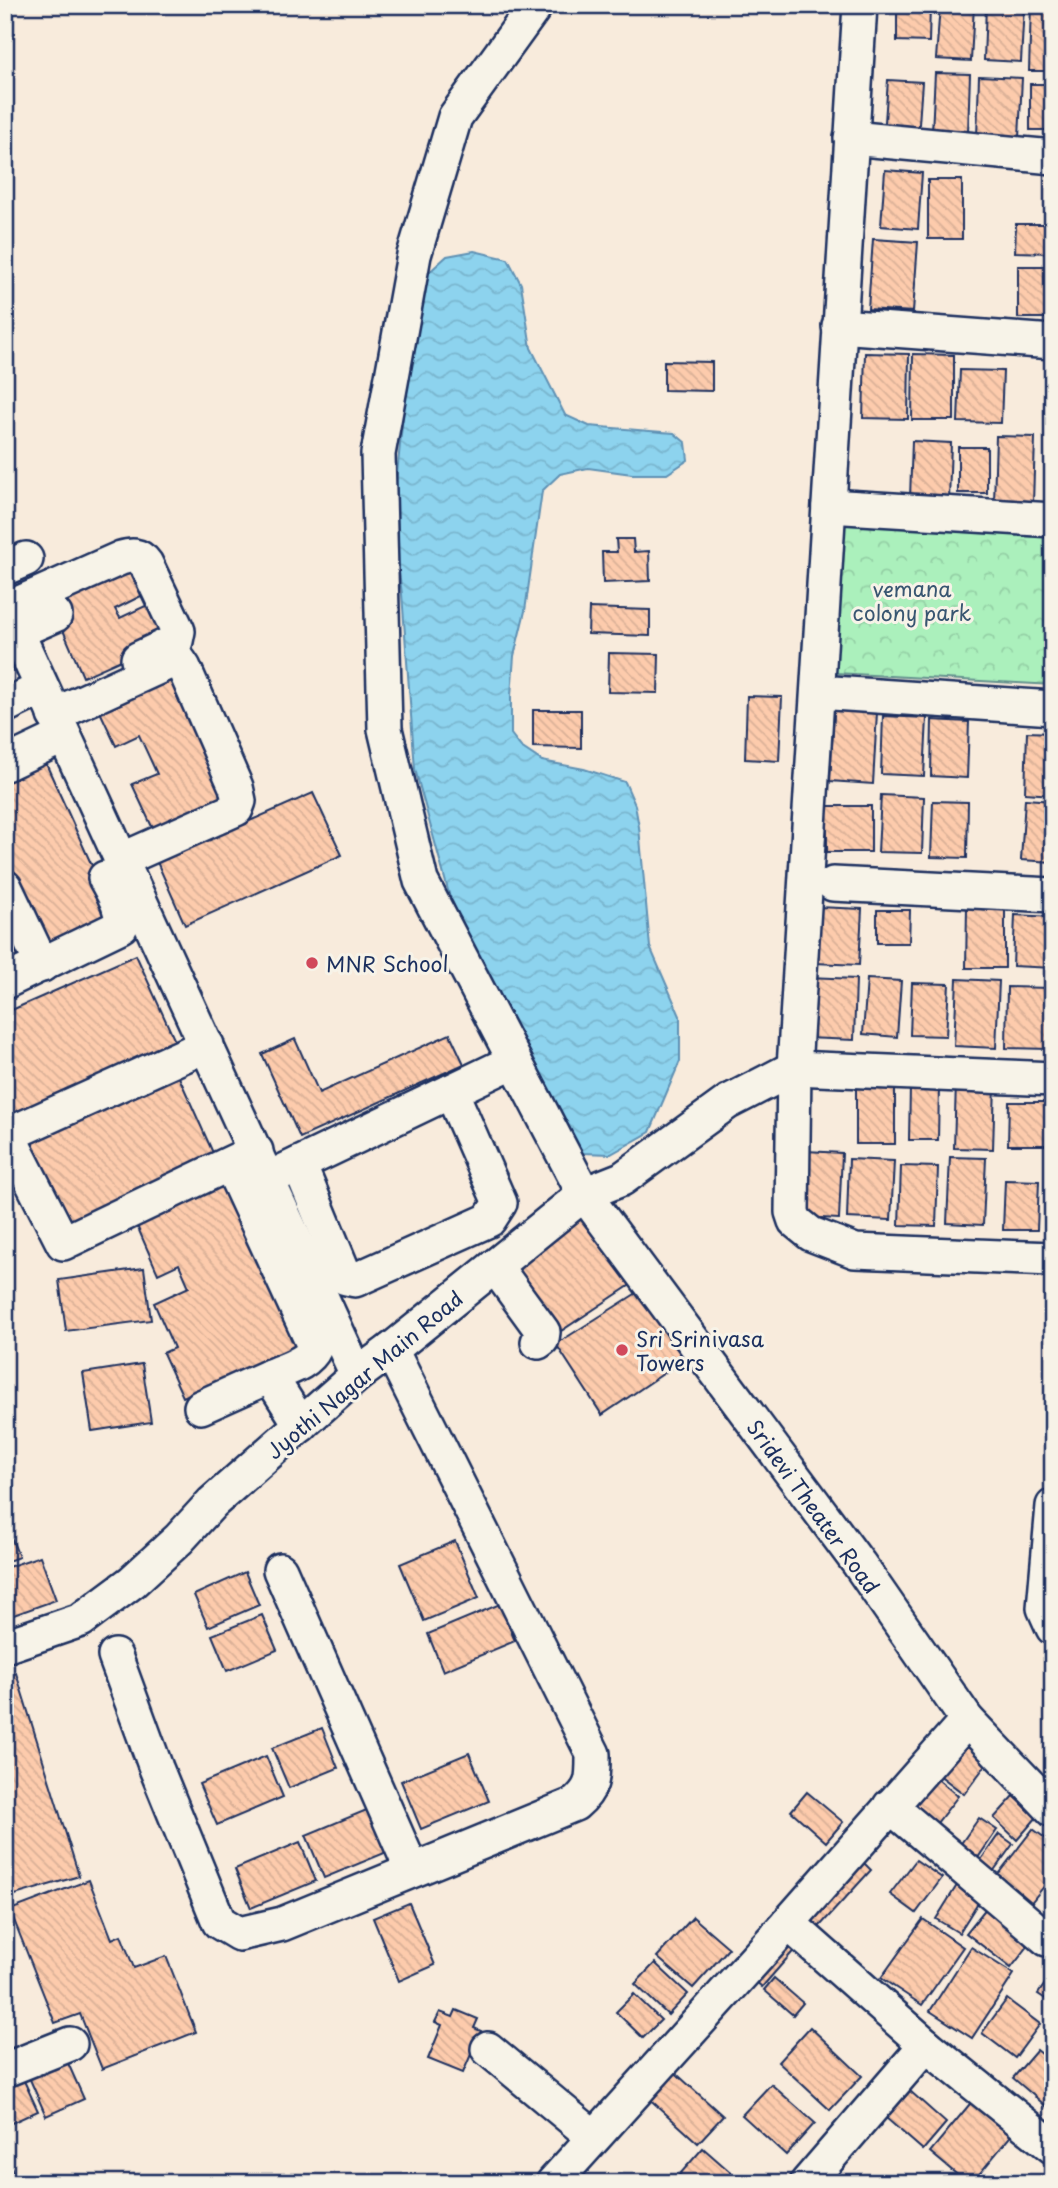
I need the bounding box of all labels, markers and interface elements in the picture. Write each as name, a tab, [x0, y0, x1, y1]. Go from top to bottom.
park label: vemana colony park	[853, 572, 972, 628]
place label: MNR School	[326, 947, 449, 979]
marker: MNR School	[304, 955, 320, 971]
street label: Jyothi Nagar Main Road	[259, 1282, 469, 1466]
place label: Sri Srinivasa Towers	[636, 1322, 765, 1378]
marker: Sri Srinivasa Towers	[614, 1342, 630, 1358]
street label: Sridevi Theater Road	[740, 1412, 888, 1600]

